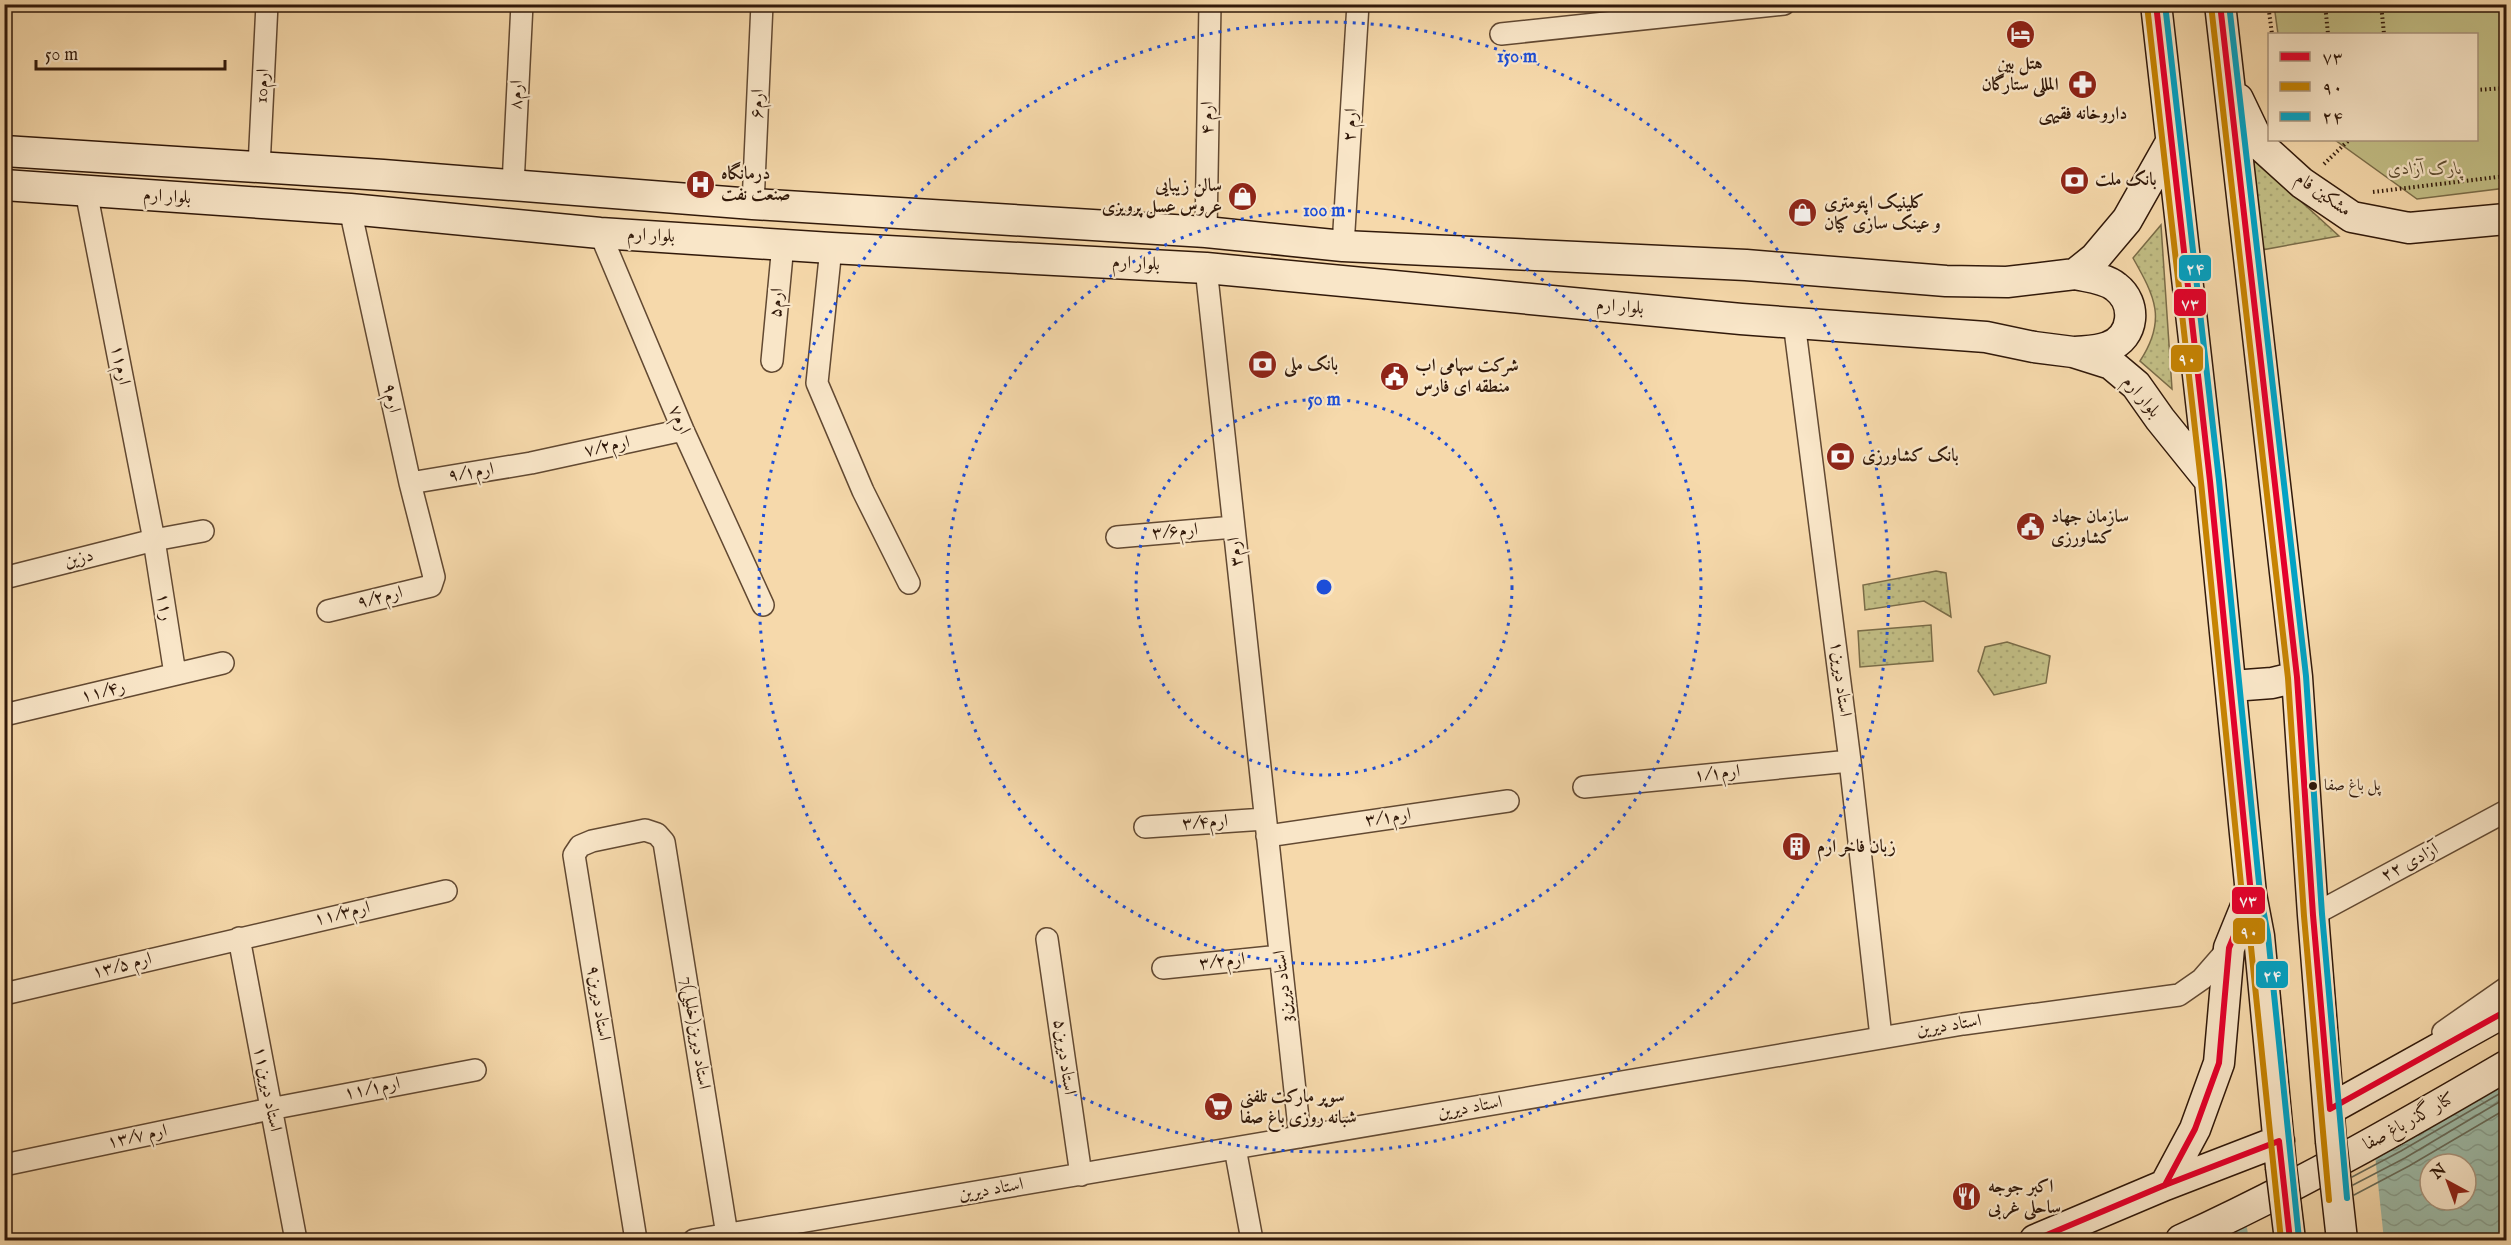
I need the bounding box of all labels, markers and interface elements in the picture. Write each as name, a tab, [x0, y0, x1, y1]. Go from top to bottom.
hotel icon: هتل بین المللی ستارگان	[2004, 19, 2036, 51]
scale bar	[36, 33, 225, 71]
legend	[2268, 33, 2478, 141]
text: 50 m	[45, 44, 78, 67]
text: 150 m	[1497, 46, 1537, 69]
text: ۷۳	[2322, 47, 2343, 70]
place label: هتل بین المللی ستارگان	[1981, 53, 2059, 98]
street label: ارم10	[251, 68, 278, 104]
pharmacy icon: داروخانه فقیهی	[2067, 69, 2099, 101]
text: ۹۰	[2322, 77, 2343, 100]
street label: ارم۸	[505, 79, 532, 111]
street label: ارم۶	[746, 88, 773, 120]
street label: ارم ۴	[1196, 101, 1223, 135]
place label: داروخانه فقیهی	[2039, 103, 2127, 126]
street label: ارم ۲	[1338, 107, 1367, 143]
text: ۲۴	[2322, 107, 2343, 130]
park label: پارک آزادی	[2388, 158, 2464, 181]
place label: درمانگاه صنعت نفت	[721, 161, 790, 207]
bank icon: بانک ملت	[2058, 164, 2090, 196]
hospital icon: درمانگاه صنعت نفت	[684, 168, 716, 200]
street label: مشکین فام	[2289, 168, 2355, 225]
place label: بانک ملت	[2095, 169, 2157, 192]
place label: سالن زیبایی عروس عسل پرويزی	[1102, 175, 1222, 219]
shop icon: سالن زیبایی عروس عسل پرويزی	[1227, 180, 1259, 212]
street label: بلوار ارم	[142, 184, 192, 213]
place label: کلینیک اپتومتری و عینک سازی کیان	[1824, 192, 1941, 236]
shop icon: کلینیک اپتومتری و عینک سازی کیان	[1787, 197, 1819, 229]
text: 100 m	[1303, 200, 1345, 223]
street label: بلوار ارم	[626, 223, 676, 252]
street label: بلوار ارم	[1111, 251, 1161, 280]
line badge: ۲۴	[2178, 254, 2212, 282]
text: ۲۴	[2186, 260, 2205, 280]
street label: ارم۵	[764, 287, 793, 319]
line badge: ۷۳	[2173, 288, 2207, 317]
street label: بلوار ارم	[1595, 293, 1645, 324]
text: ۷۳	[2181, 295, 2199, 315]
street label: ارم۱۱	[102, 343, 135, 388]
line badge: ۹۰	[2170, 344, 2204, 373]
bank icon: بانک ملی	[1247, 349, 1279, 381]
text: ۹۰	[2178, 350, 2196, 370]
place label: بانک ملی	[1283, 354, 1338, 378]
place label: شرکت سهامی اب منطقه ای فارس	[1415, 355, 1519, 399]
public building icon: شرکت سهامی اب منطقه ای فارس	[1378, 360, 1410, 392]
street label: بلوار ارم	[2114, 371, 2165, 425]
street label: ارم۹	[374, 381, 405, 416]
text: 50 m	[1307, 389, 1341, 412]
street label: ارم۷	[660, 402, 695, 439]
street label: ۷/۲ارم	[582, 431, 633, 466]
bank icon: بانک کشاورزی	[1825, 440, 1857, 472]
place label: بانک کشاورزی	[1862, 445, 1959, 468]
street label: ۹/۱ارم	[446, 458, 496, 491]
place label: سازمان جهاد کشاورزی	[2051, 506, 2129, 550]
public building icon: سازمان جهاد کشاورزی	[2014, 511, 2046, 543]
street label: ۳/۶ارم	[1151, 519, 1199, 548]
street label: ارم۳	[1223, 536, 1252, 568]
street label: دزین	[62, 544, 96, 574]
centre of rings	[1314, 577, 1334, 597]
street label: ۹/۲ارم	[355, 581, 406, 618]
street label: ۱۱ر	[150, 591, 178, 623]
street label: استاد دیرین۱	[1824, 640, 1856, 718]
street label: ۱۱/۴ر	[78, 675, 128, 709]
street label: ۱/۱ارم	[1693, 760, 1742, 791]
place label: پل باغ صفا	[2324, 776, 2382, 798]
marker: پل باغ صفا	[2307, 780, 2319, 792]
street label: ۳/۱ارم	[1363, 803, 1413, 836]
street label: ۳/۴ارم	[1181, 810, 1229, 839]
building icon: زبان فاخر ارم	[1780, 831, 1812, 863]
place label: زبان فاخر ارم	[1817, 836, 1896, 862]
street label: آزادی ۲۲	[2377, 837, 2445, 888]
line badge: ۷۳	[2231, 886, 2266, 915]
text: ۷۳	[2239, 892, 2257, 912]
street label: ۱۱/۳ارم	[312, 896, 373, 935]
line badge: ۹۰	[2232, 917, 2266, 945]
text: ۹۰	[2240, 923, 2258, 943]
street label: ۱۳/۵ ارم	[90, 947, 155, 987]
street label: ۳/۲ارم	[1198, 948, 1247, 979]
street label: 3استاد دیرین	[1269, 949, 1299, 1023]
line badge: ۲۴	[2255, 960, 2289, 989]
street label: استاد دیرین۹	[581, 964, 615, 1042]
text: ۲۴	[2263, 967, 2282, 987]
street label: 7استاد دیرین(خلیلی)	[675, 975, 715, 1091]
street label: استاد دیرین	[1915, 1010, 1983, 1042]
street label: استاد دیرین۵	[1047, 1018, 1081, 1096]
street label: استاد دیرین۱۱	[247, 1044, 287, 1134]
street label: ۱۱/۱ارم	[342, 1072, 403, 1109]
street label: کنار گذر باغ صفا	[2358, 1085, 2460, 1158]
place label: سوپر مارکت تلفنی شبانه روزی باغ صفا	[1240, 1086, 1357, 1132]
supermarket icon: سوپر مارکت تلفنی شبانه روزی باغ صفا	[1203, 1091, 1235, 1123]
street label: استاد دیرین	[1436, 1091, 1504, 1125]
street label: ۱۳/۷ ارم	[105, 1119, 170, 1158]
north arrow	[2418, 1152, 2478, 1212]
text: N	[2427, 1160, 2451, 1185]
street label: استاد دیرین	[957, 1173, 1025, 1207]
place label: اکبر جوجه ساحلی غربی	[1987, 1176, 2061, 1221]
restaurant icon: اکبر جوجه ساحلی غربی	[1951, 1181, 1983, 1213]

